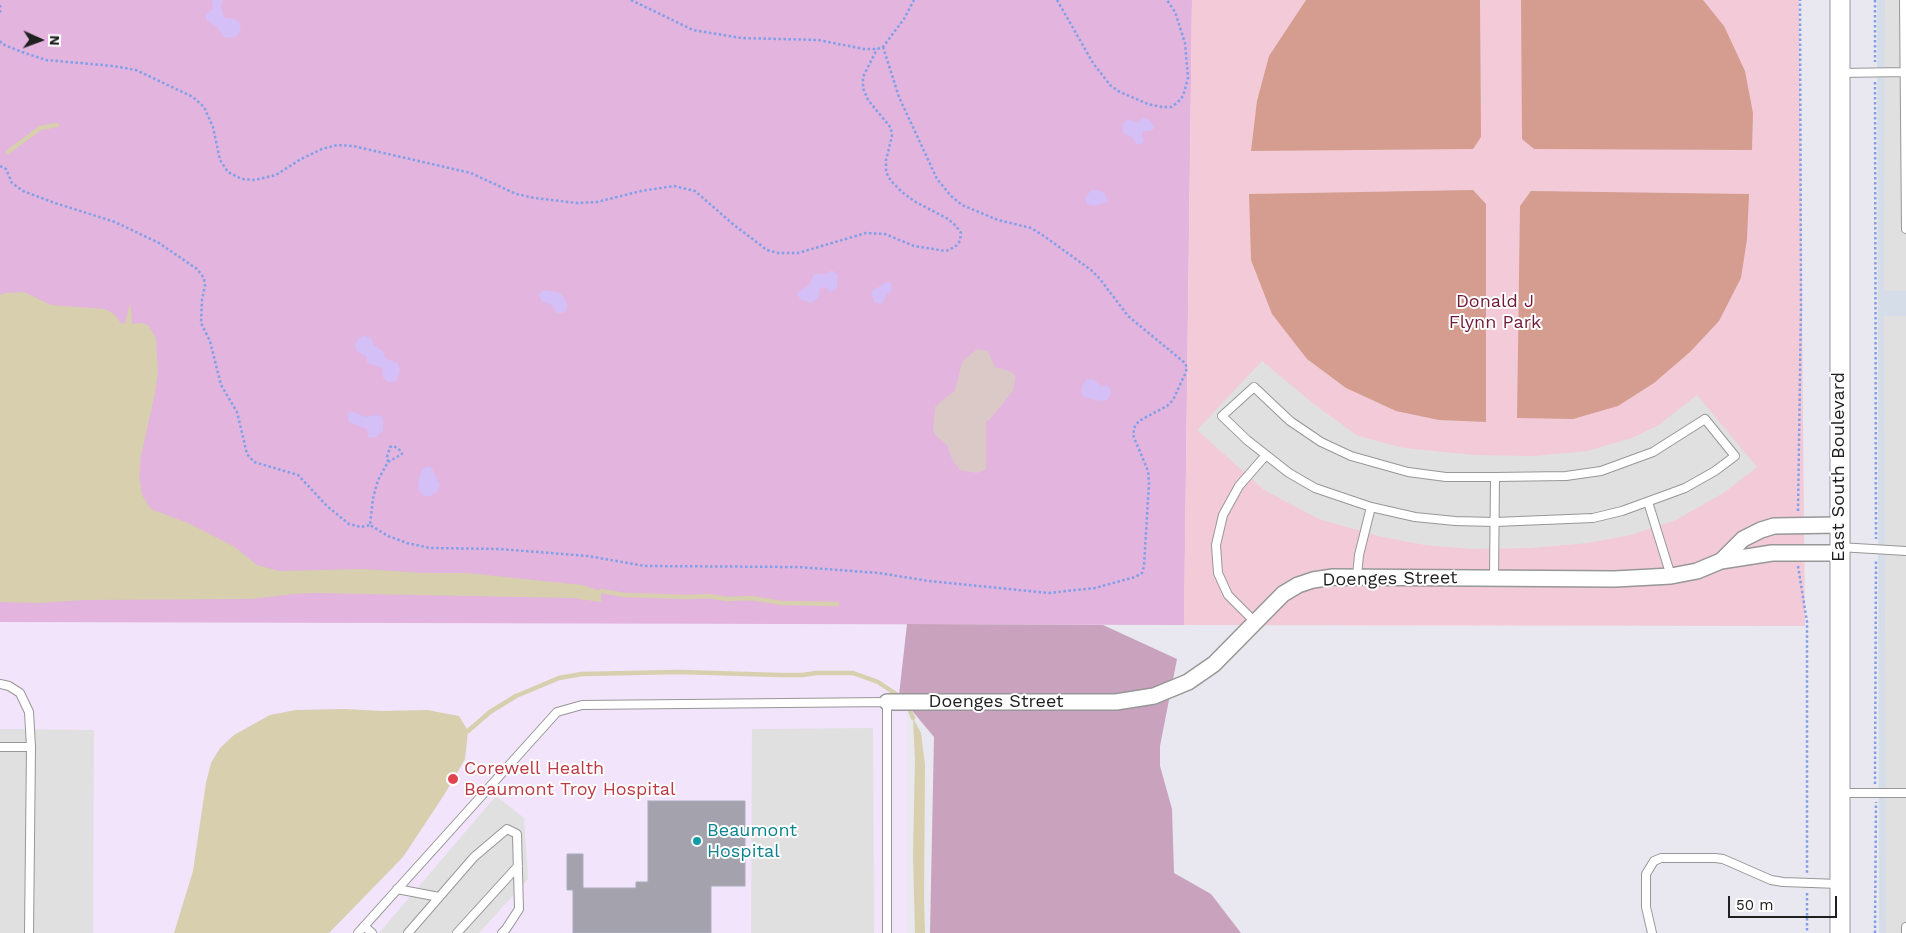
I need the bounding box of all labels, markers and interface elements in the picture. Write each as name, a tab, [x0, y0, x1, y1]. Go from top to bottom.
north arrow	[15, 15, 65, 65]
text: N	[47, 35, 63, 46]
park label: Donald J Flynn Park	[1449, 291, 1541, 334]
street label: East South Boulevard	[1828, 372, 1850, 562]
street label: Doenges Street	[1322, 567, 1458, 591]
street label: Doenges Street	[928, 691, 1064, 713]
place label: Corewell Health Beaumont Troy Hospital	[464, 758, 675, 801]
marker: Corewell Health Beaumont Troy Hospital	[446, 772, 460, 786]
place label: Beaumont Hospital	[707, 820, 797, 862]
marker: Beaumont Hospital	[691, 835, 703, 847]
scale bar	[1731, 886, 1840, 918]
text: 50 m	[1736, 896, 1773, 914]

